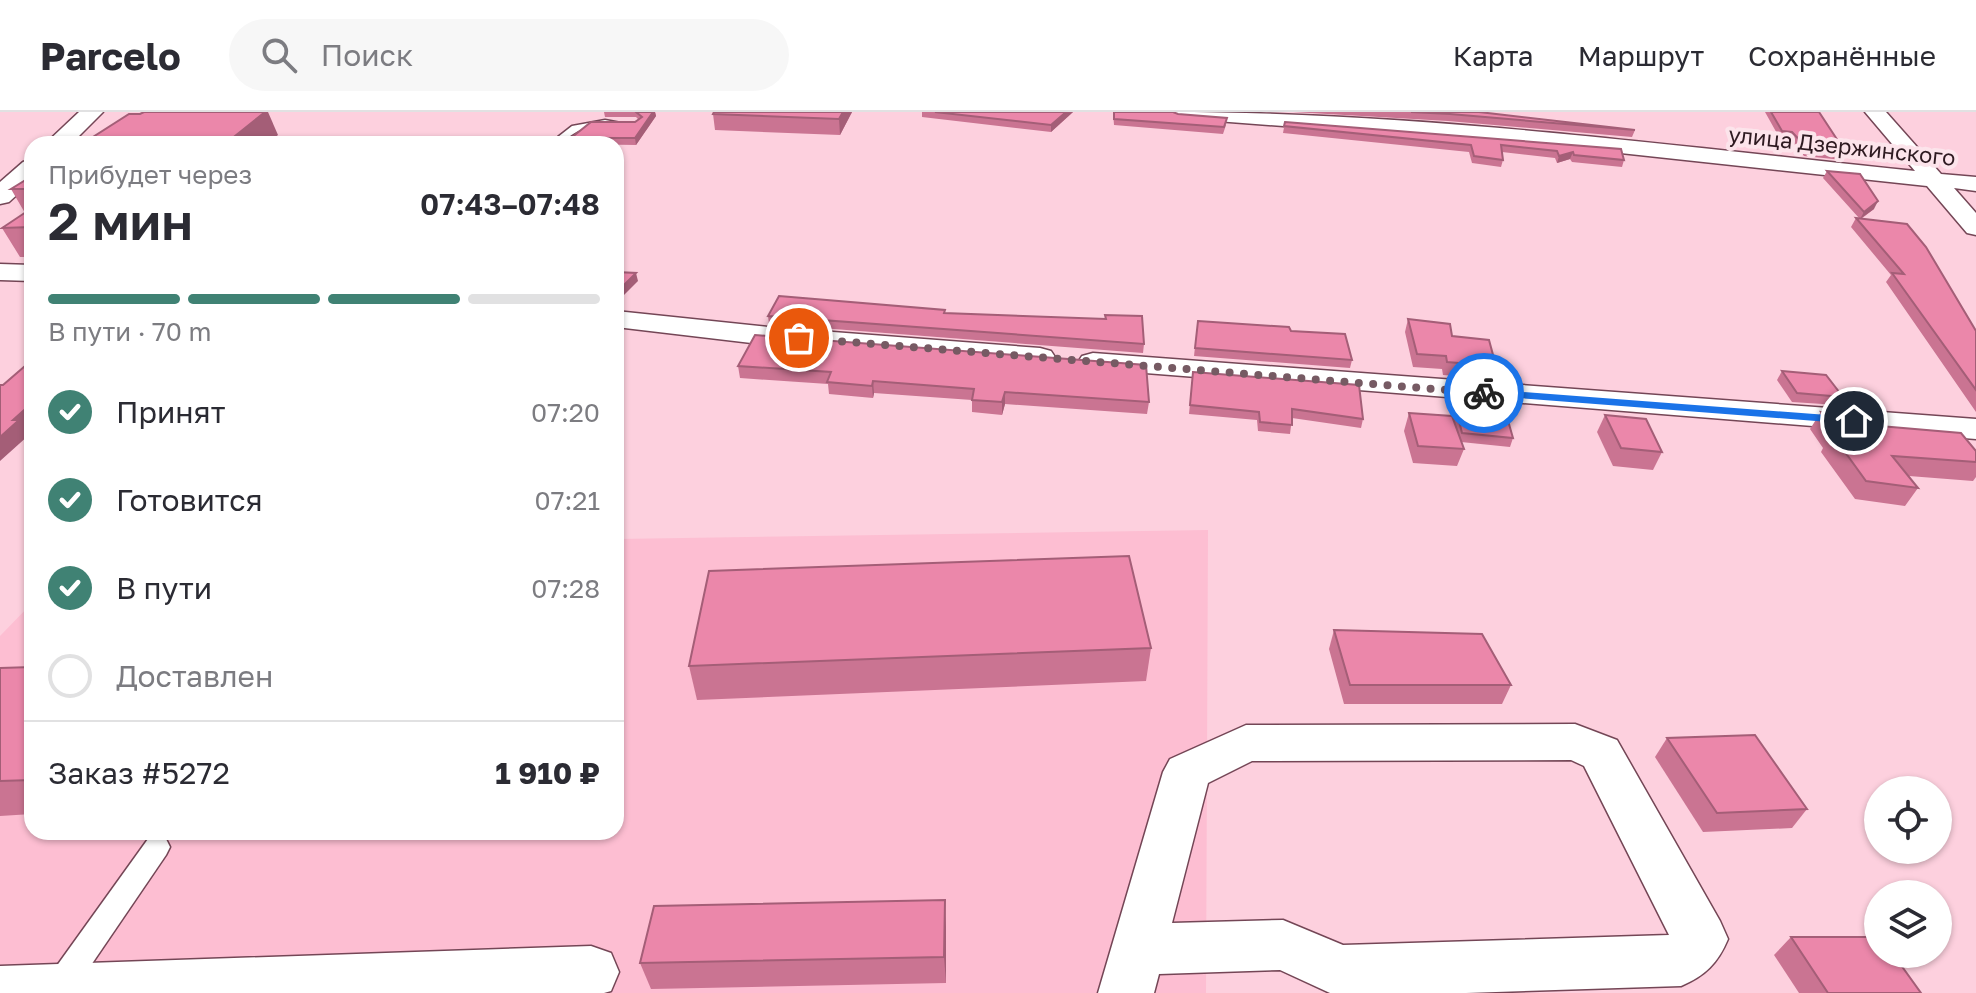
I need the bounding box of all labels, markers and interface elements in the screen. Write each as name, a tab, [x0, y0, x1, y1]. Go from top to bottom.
search box	[229, 19, 789, 91]
text: Parcelo	[40, 33, 181, 78]
icon: search	[257, 33, 301, 77]
text: Поиск	[321, 37, 413, 73]
text: Карта	[1453, 39, 1534, 72]
text: Маршрут	[1578, 39, 1704, 72]
text: Сохранённые	[1748, 39, 1936, 72]
street label: улица Дзержинского	[1727, 120, 1957, 171]
text: Прибудет через	[48, 159, 252, 190]
text: 07:43–07:48	[420, 186, 600, 222]
text: 2 мин	[48, 189, 193, 251]
pin	[765, 304, 833, 372]
text: В пути · 70 m	[48, 316, 211, 347]
icon: bag	[777, 316, 821, 360]
courier	[1444, 353, 1524, 433]
icon: bike	[1462, 371, 1506, 415]
pin	[1820, 387, 1888, 455]
icon: check	[48, 390, 92, 434]
text: Принят	[116, 394, 225, 430]
text: 07:20	[531, 397, 600, 428]
icon: home	[1832, 399, 1876, 443]
icon: check	[48, 478, 92, 522]
text: Готовится	[116, 482, 263, 518]
text: 07:21	[535, 485, 600, 516]
icon: check	[48, 566, 92, 610]
text: В пути	[116, 570, 212, 606]
text: 07:28	[531, 573, 600, 604]
text: Доставлен	[116, 658, 273, 694]
text: Заказ #5272	[48, 755, 230, 791]
text: 1 910 ₽	[495, 755, 600, 791]
map controls	[1864, 776, 1952, 968]
button: locate	[1864, 776, 1952, 864]
button: layers	[1864, 880, 1952, 968]

